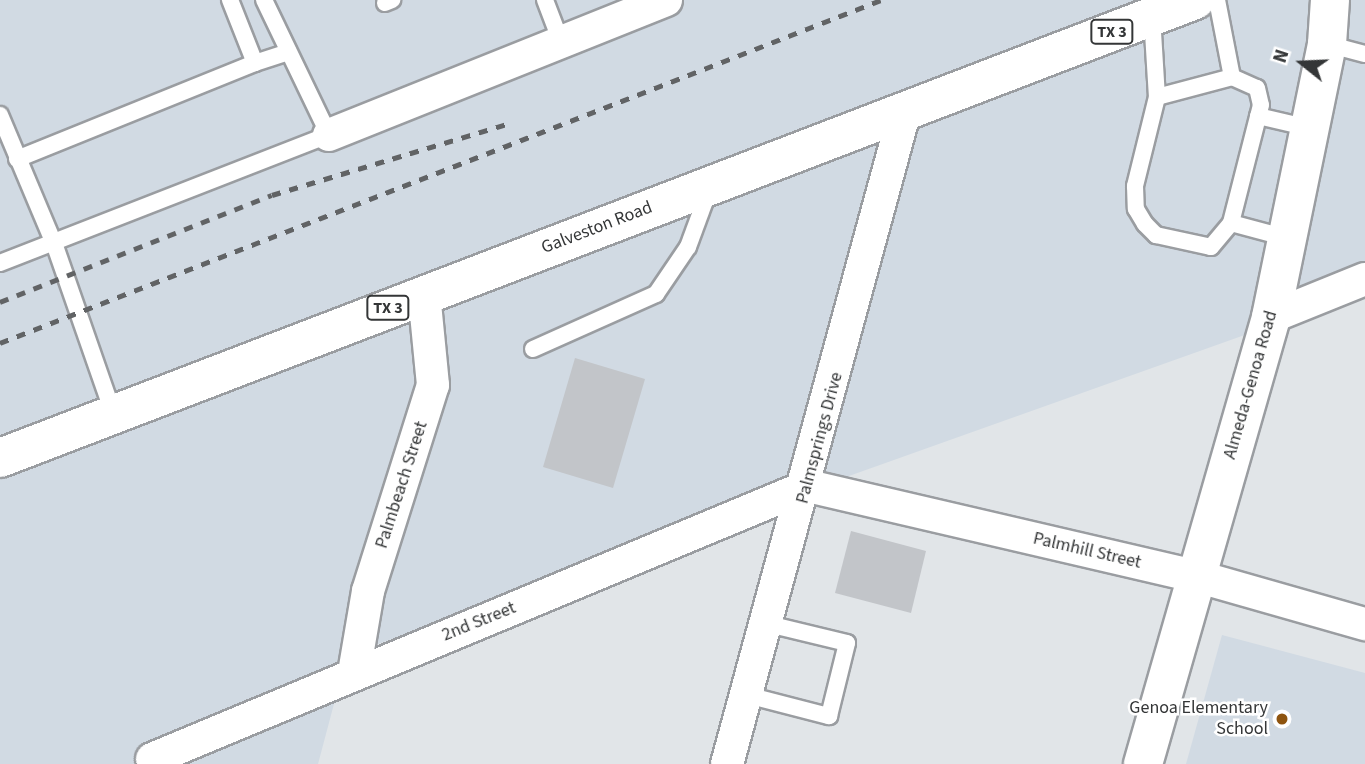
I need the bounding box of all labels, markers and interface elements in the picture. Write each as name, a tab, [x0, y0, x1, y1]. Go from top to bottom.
road number: TX 3	[1089, 20, 1135, 44]
north arrow	[1267, 28, 1337, 98]
text: N	[1267, 46, 1296, 67]
street label: Galveston Road	[539, 197, 655, 259]
road number: TX 3	[365, 296, 411, 320]
street label: Almeda-Genoa Road	[1219, 308, 1283, 462]
street label: Palmsprings Drive	[792, 370, 848, 506]
street label: Palmbeach Street	[371, 419, 433, 551]
street label: Palmhill Street	[1031, 528, 1143, 574]
street label: 2nd Street	[439, 597, 519, 647]
place label: Genoa Elementary School	[1129, 698, 1268, 740]
marker: Genoa Elementary School	[1274, 711, 1290, 727]

